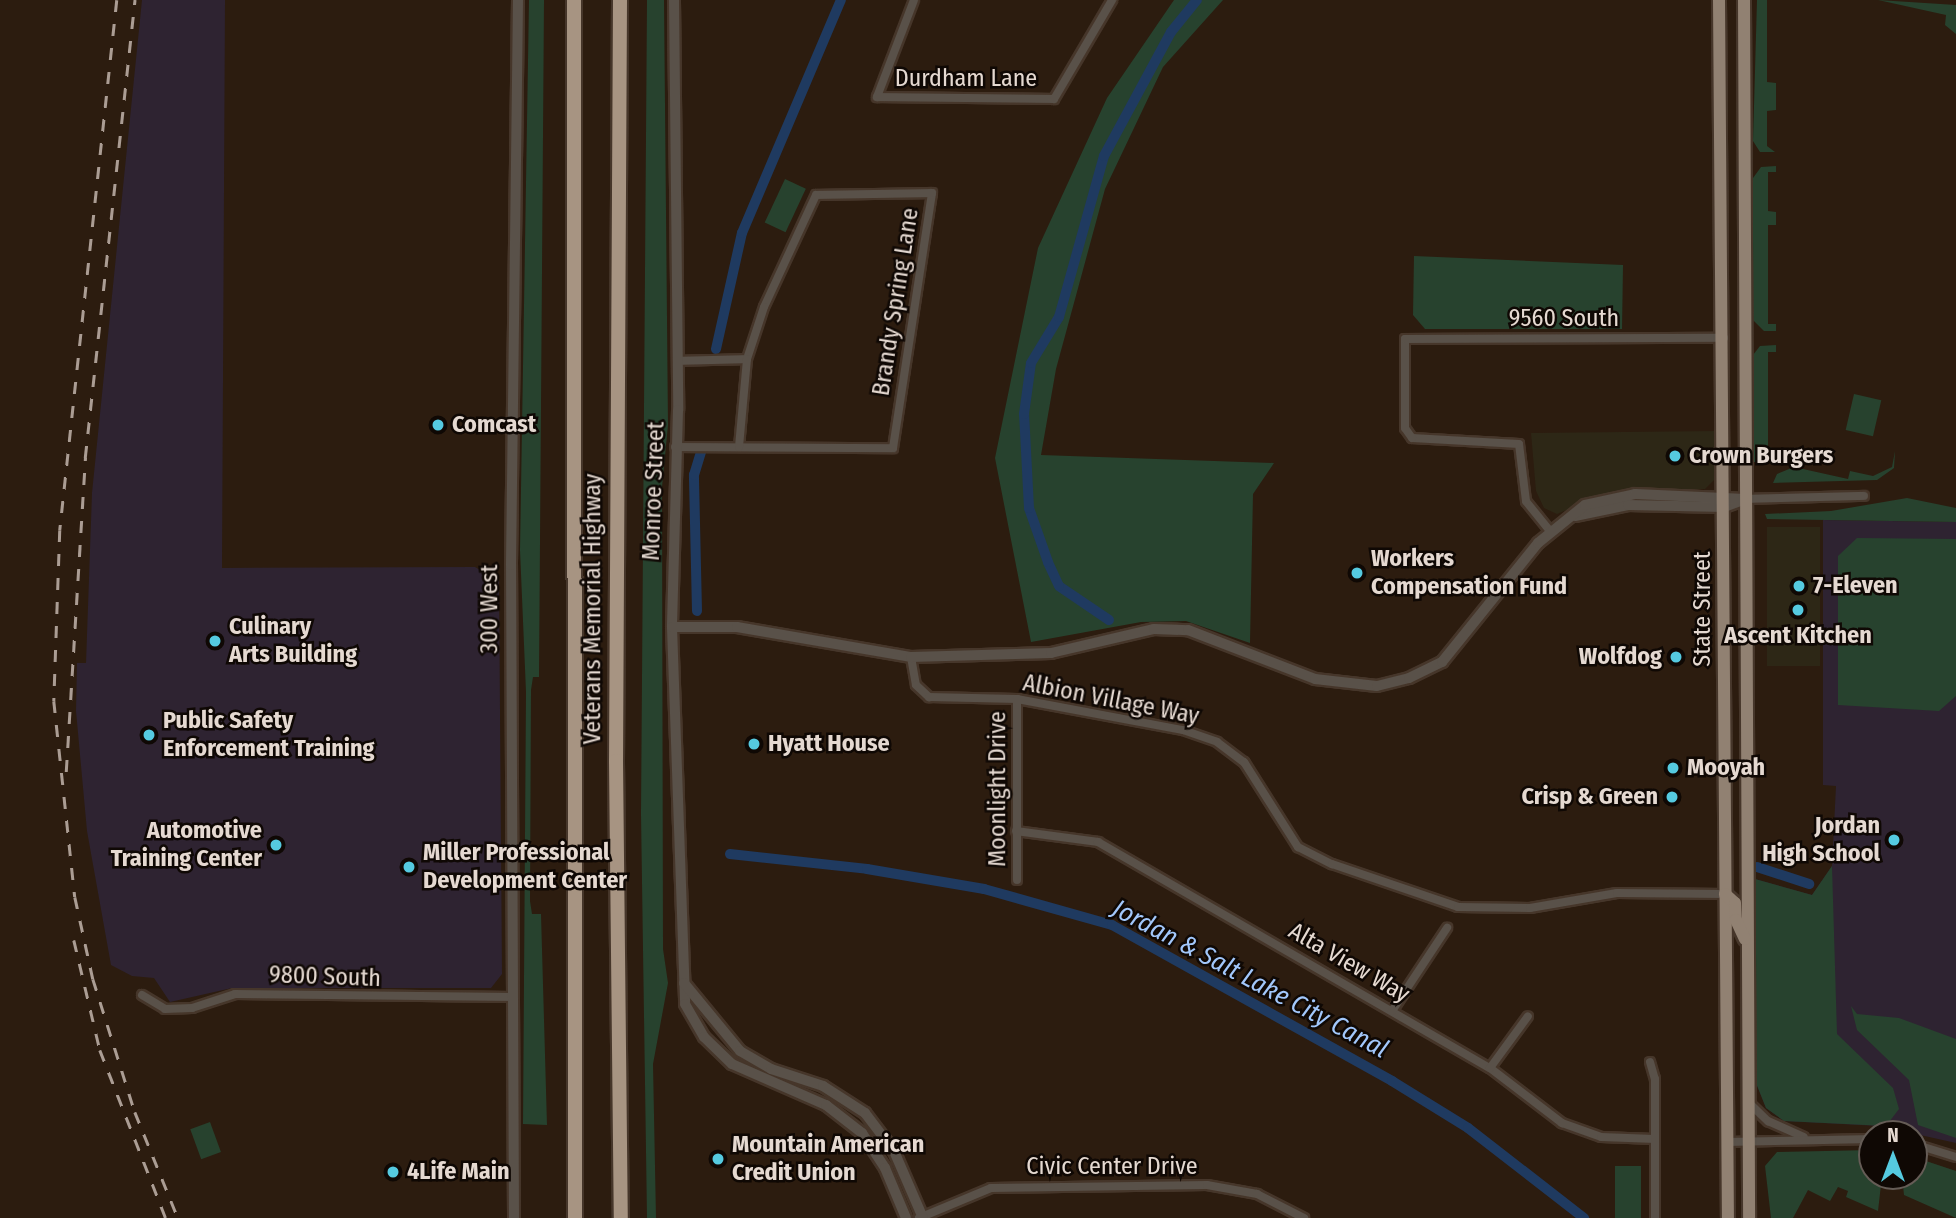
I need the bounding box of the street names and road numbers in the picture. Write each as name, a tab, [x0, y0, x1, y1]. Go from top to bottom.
street label: Durdham Lane	[895, 65, 1037, 93]
street label: Brandy Spring Lane	[867, 206, 925, 398]
street label: 9560 South	[1509, 305, 1619, 333]
street label: Monroe Street	[637, 421, 671, 561]
street label: Veterans Memorial Highway	[579, 474, 607, 744]
street label: State Street	[1689, 551, 1717, 667]
street label: 300 West	[476, 564, 504, 654]
street label: Albion Village Way	[1021, 669, 1201, 731]
street label: Moonlight Drive	[984, 711, 1012, 867]
street label: Alta View Way	[1283, 917, 1415, 1009]
street label: 9800 South	[269, 961, 381, 993]
street label: Civic Center Drive	[1026, 1153, 1198, 1181]

